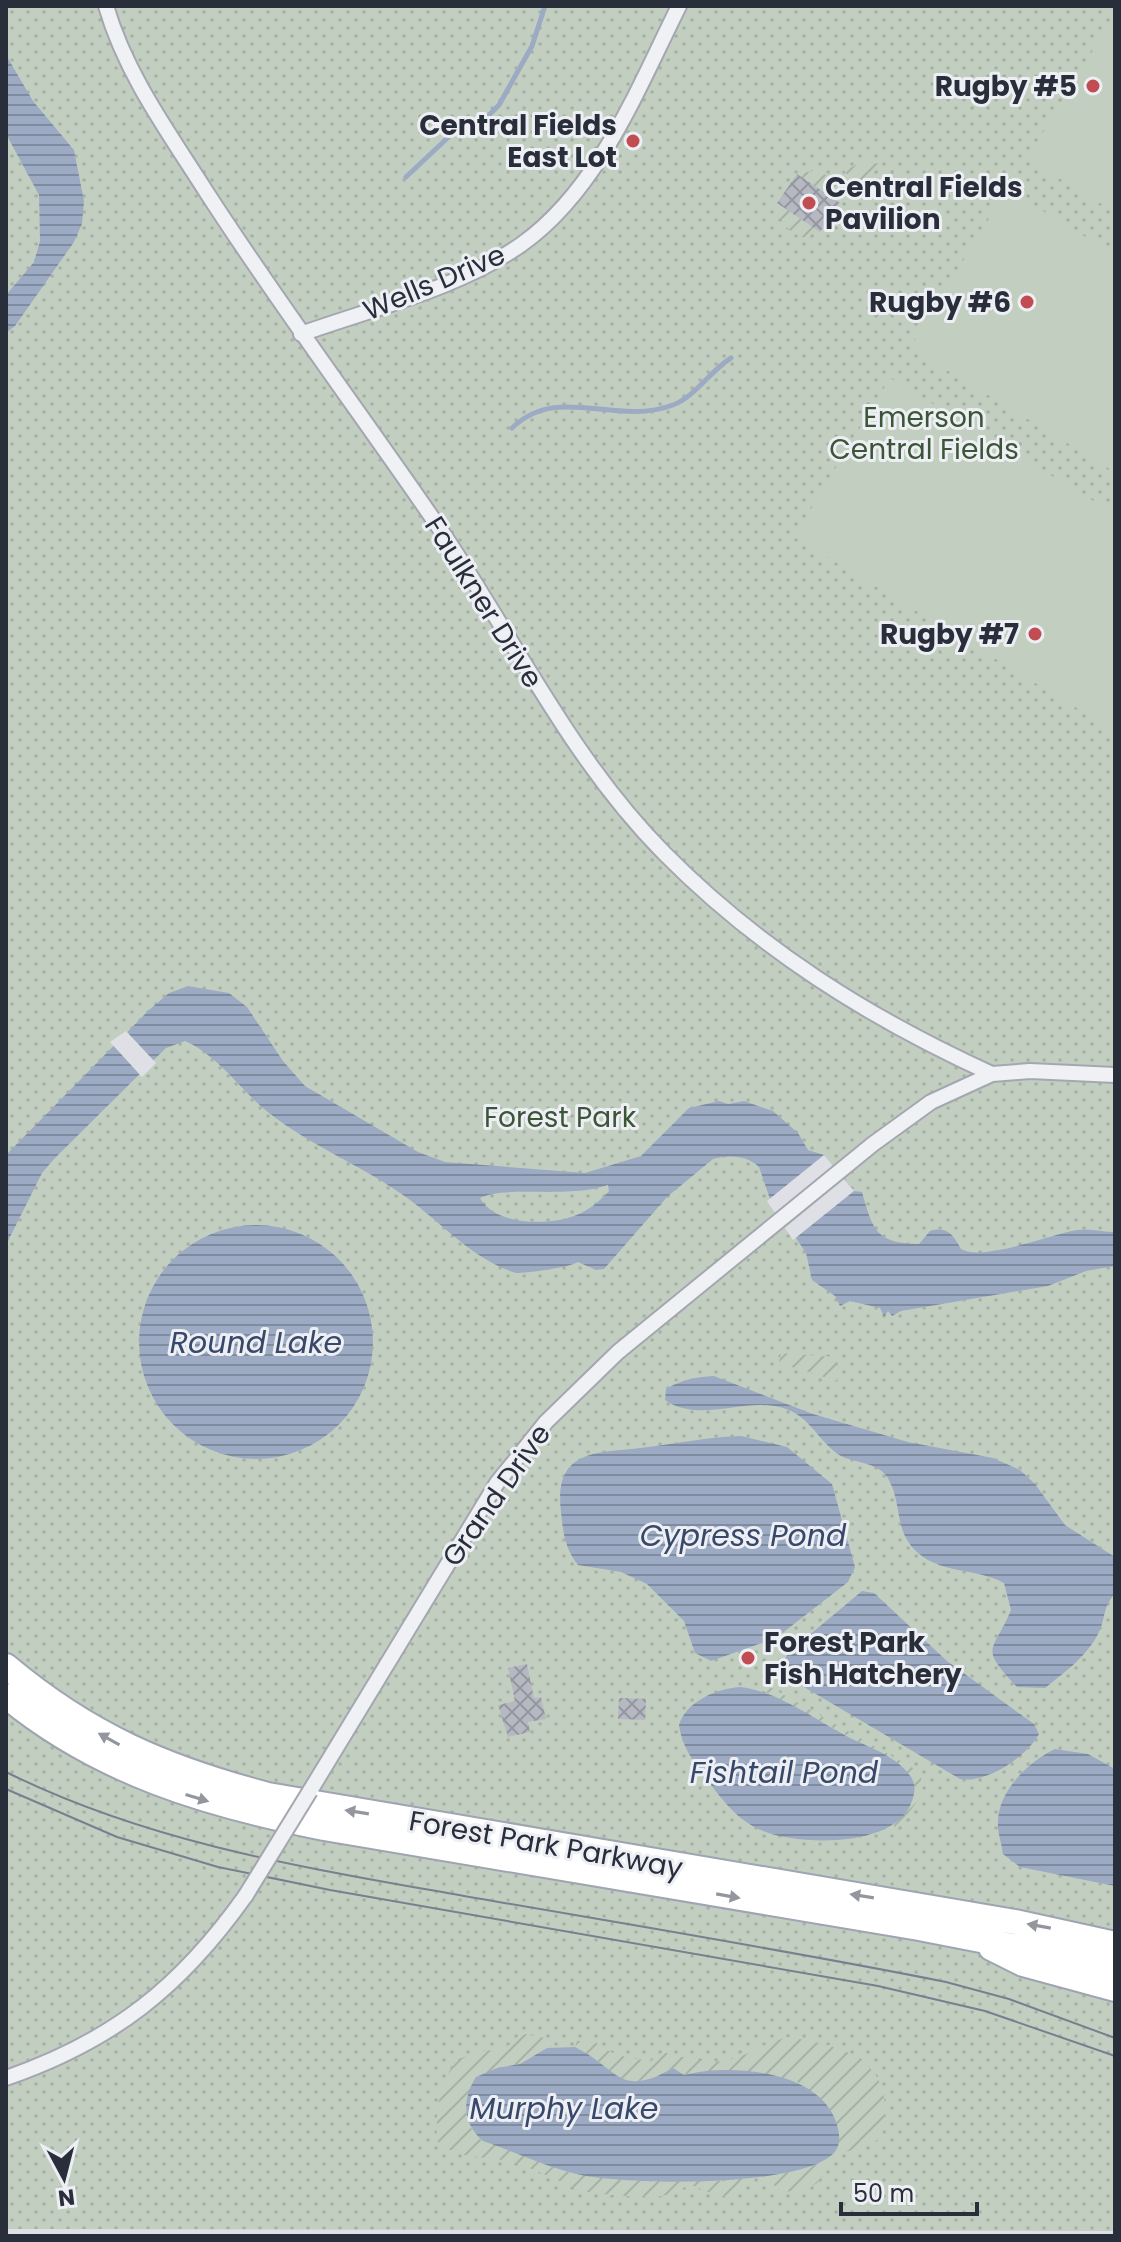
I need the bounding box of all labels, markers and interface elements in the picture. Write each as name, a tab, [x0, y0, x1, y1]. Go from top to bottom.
place label: Rugby #5	[935, 67, 1077, 106]
marker: Rugby #5	[1084, 77, 1102, 95]
place label: Central Fields East Lot	[419, 106, 617, 177]
marker: Central Fields East Lot	[624, 132, 642, 150]
place label: Central Fields Pavilion	[825, 168, 1023, 239]
marker: Central Fields Pavilion	[800, 194, 818, 212]
street label: Wells Drive	[357, 235, 511, 330]
place label: Rugby #6	[869, 283, 1011, 322]
marker: Rugby #6	[1018, 293, 1036, 311]
park label: Emerson Central Fields	[829, 398, 1019, 469]
street label: Faulkner Drive	[415, 509, 552, 696]
place label: Rugby #7	[880, 615, 1019, 654]
marker: Rugby #7	[1026, 625, 1044, 643]
park label: Forest Park	[484, 1098, 637, 1137]
water label: Round Lake	[170, 1321, 342, 1364]
street label: Grand Drive	[433, 1416, 560, 1574]
water label: Cypress Pond	[640, 1514, 847, 1557]
place label: Forest Park Fish Hatchery	[764, 1623, 962, 1694]
marker: Forest Park Fish Hatchery	[739, 1649, 757, 1667]
one-way arrow	[98, 1732, 121, 1745]
water label: Fishtail Pond	[690, 1751, 879, 1794]
one-way arrow	[185, 1793, 209, 1805]
street label: Forest Park Parkway	[406, 1801, 686, 1888]
one-way arrow	[345, 1805, 370, 1818]
one-way arrow	[715, 1890, 740, 1903]
one-way arrow	[850, 1890, 875, 1902]
one-way arrow	[1026, 1920, 1051, 1932]
water label: Murphy Lake	[470, 2087, 658, 2130]
north arrow	[24, 2138, 104, 2218]
scale bar	[841, 2166, 977, 2216]
text: 50 m	[853, 2177, 914, 2210]
text: N	[56, 2181, 76, 2214]

